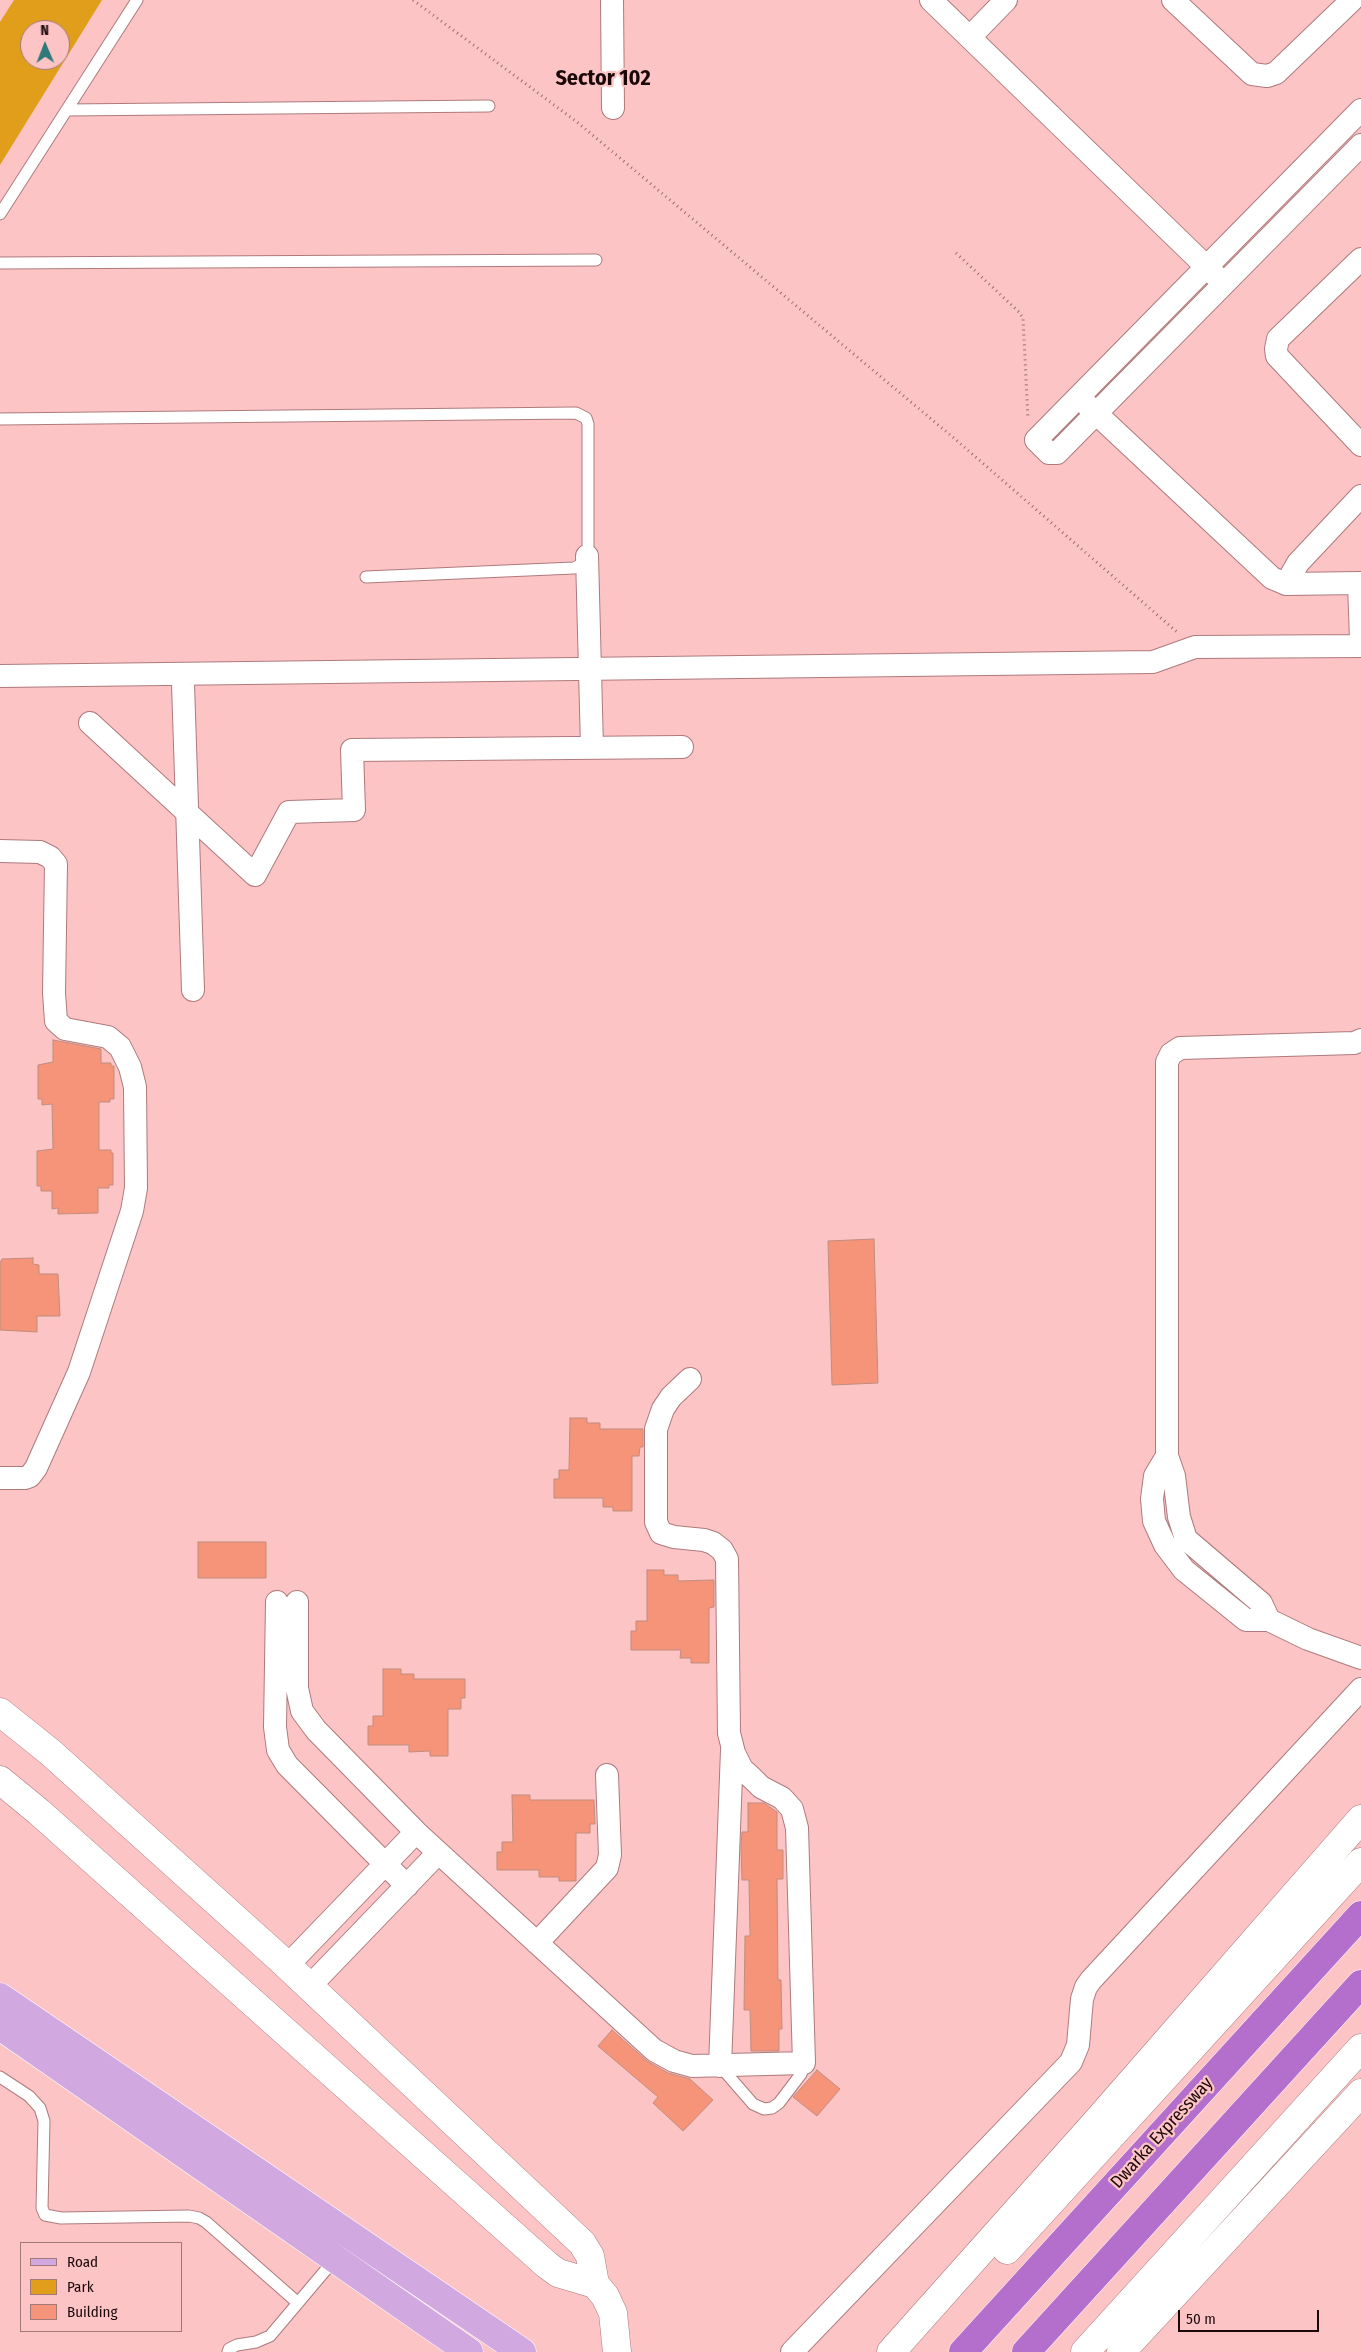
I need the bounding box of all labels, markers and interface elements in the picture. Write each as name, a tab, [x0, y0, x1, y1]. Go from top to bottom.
north arrow	[20, 20, 70, 70]
text: N	[40, 22, 49, 39]
district label: Sector 102	[555, 66, 651, 92]
street label: Dwarka Expressway	[1106, 2073, 1218, 2193]
legend	[20, 2242, 182, 2332]
text: Road	[67, 2253, 98, 2271]
text: Park	[67, 2278, 94, 2296]
scale bar	[1181, 2300, 1322, 2332]
text: Building	[67, 2303, 118, 2321]
text: 50 m	[1186, 2310, 1216, 2328]

